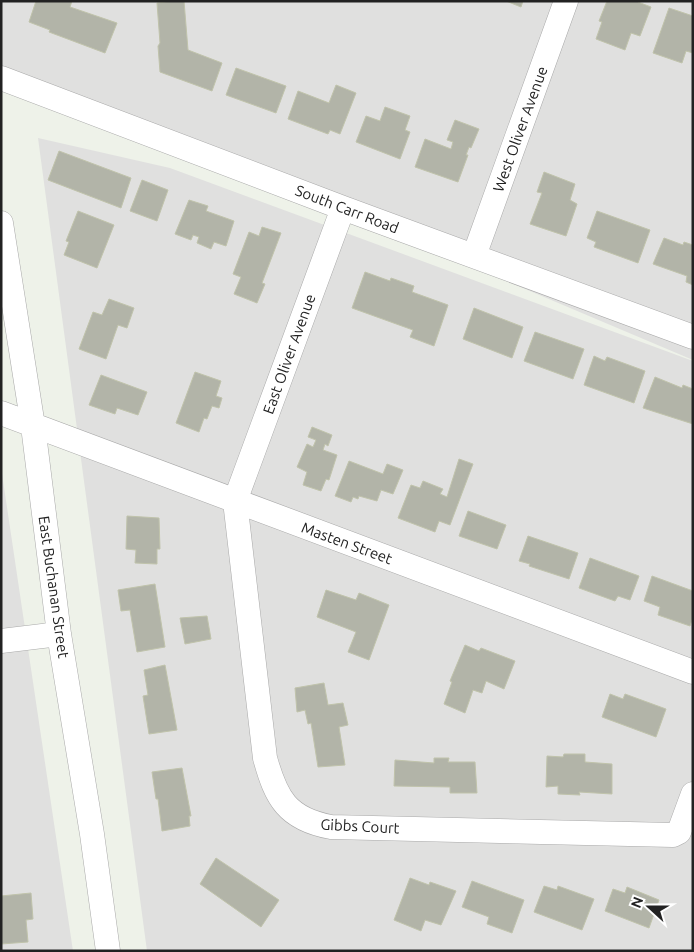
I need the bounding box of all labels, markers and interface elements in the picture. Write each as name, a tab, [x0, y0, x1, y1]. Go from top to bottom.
street label: West Oliver Avenue	[489, 64, 551, 194]
street label: South Carr Road	[293, 181, 401, 237]
street label: East Oliver Avenue	[259, 292, 319, 416]
street label: East Buchanan Street	[36, 515, 72, 659]
street label: Masten Street	[299, 519, 395, 567]
street label: Gibbs Court	[320, 815, 400, 837]
north arrow	[624, 882, 674, 932]
text: N	[628, 895, 646, 910]

